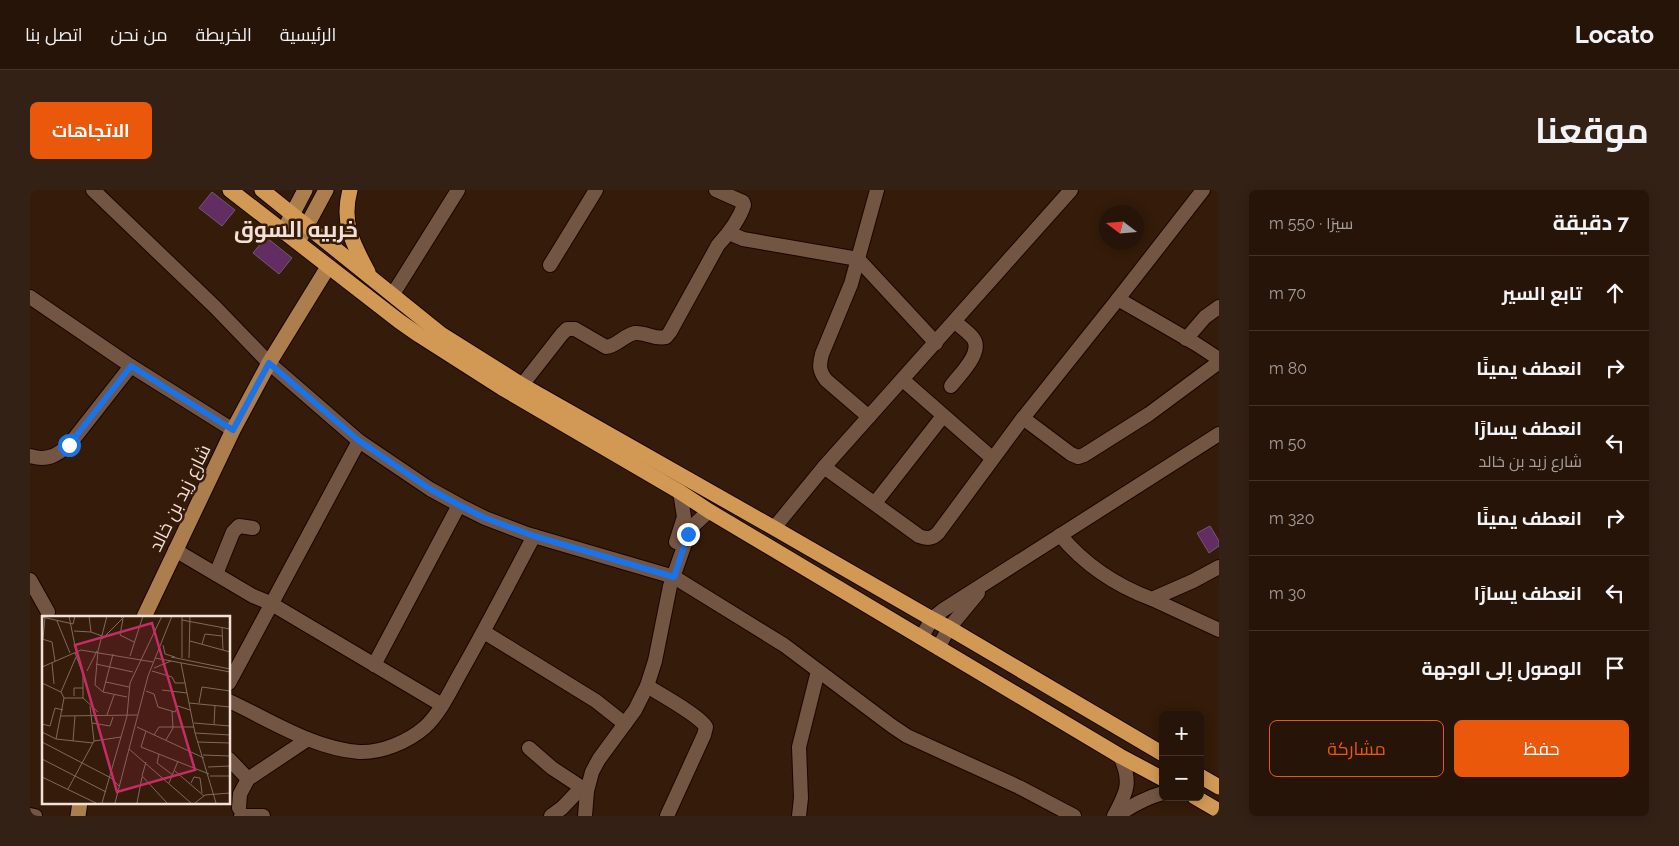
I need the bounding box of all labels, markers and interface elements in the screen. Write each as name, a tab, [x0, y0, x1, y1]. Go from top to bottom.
text: Locato	[1575, 20, 1654, 49]
text: اتصل بنا	[25, 24, 83, 45]
text: من نحن	[111, 24, 168, 45]
text: الخريطة	[196, 24, 252, 45]
text: الرئيسية	[280, 24, 336, 45]
button: الاتجاهات	[30, 102, 152, 159]
text: موقعنا	[1535, 110, 1649, 151]
north arrow	[1099, 205, 1144, 250]
text: 7 دقيقة	[1553, 210, 1629, 235]
text: سيرًا · 550 m	[1269, 214, 1353, 233]
district label: خربیه السوق	[234, 216, 358, 243]
icon: ahead	[1601, 279, 1629, 307]
text: تابع السير	[1502, 282, 1582, 304]
text: 70 m	[1269, 284, 1306, 303]
icon: right	[1601, 354, 1629, 382]
text: انعطف يمينًا	[1476, 357, 1582, 379]
text: 80 m	[1269, 359, 1307, 378]
text: انعطف يسارًا	[1474, 417, 1582, 439]
icon: left	[1601, 429, 1629, 457]
route start	[58, 434, 81, 457]
text: 50 m	[1269, 434, 1306, 453]
street label: شارع زيد بن خالد	[145, 441, 216, 556]
text: شارع زيد بن خالد	[1478, 452, 1582, 471]
icon: right	[1601, 504, 1629, 532]
text: انعطف يمينًا	[1476, 507, 1582, 529]
text: 320 m	[1269, 509, 1315, 528]
route end	[677, 523, 700, 546]
icon: left	[1601, 579, 1629, 607]
text: انعطف يسارًا	[1474, 582, 1582, 604]
text: 30 m	[1269, 584, 1306, 603]
inset map	[42, 616, 230, 804]
icon: arrive	[1601, 654, 1629, 682]
text: الوصول إلى الوجهة	[1422, 657, 1582, 679]
map controls	[1159, 711, 1204, 801]
button: +	[1159, 711, 1204, 756]
button: مشاركة	[1269, 720, 1444, 777]
button: حفظ	[1454, 720, 1629, 777]
button: −	[1159, 756, 1204, 801]

